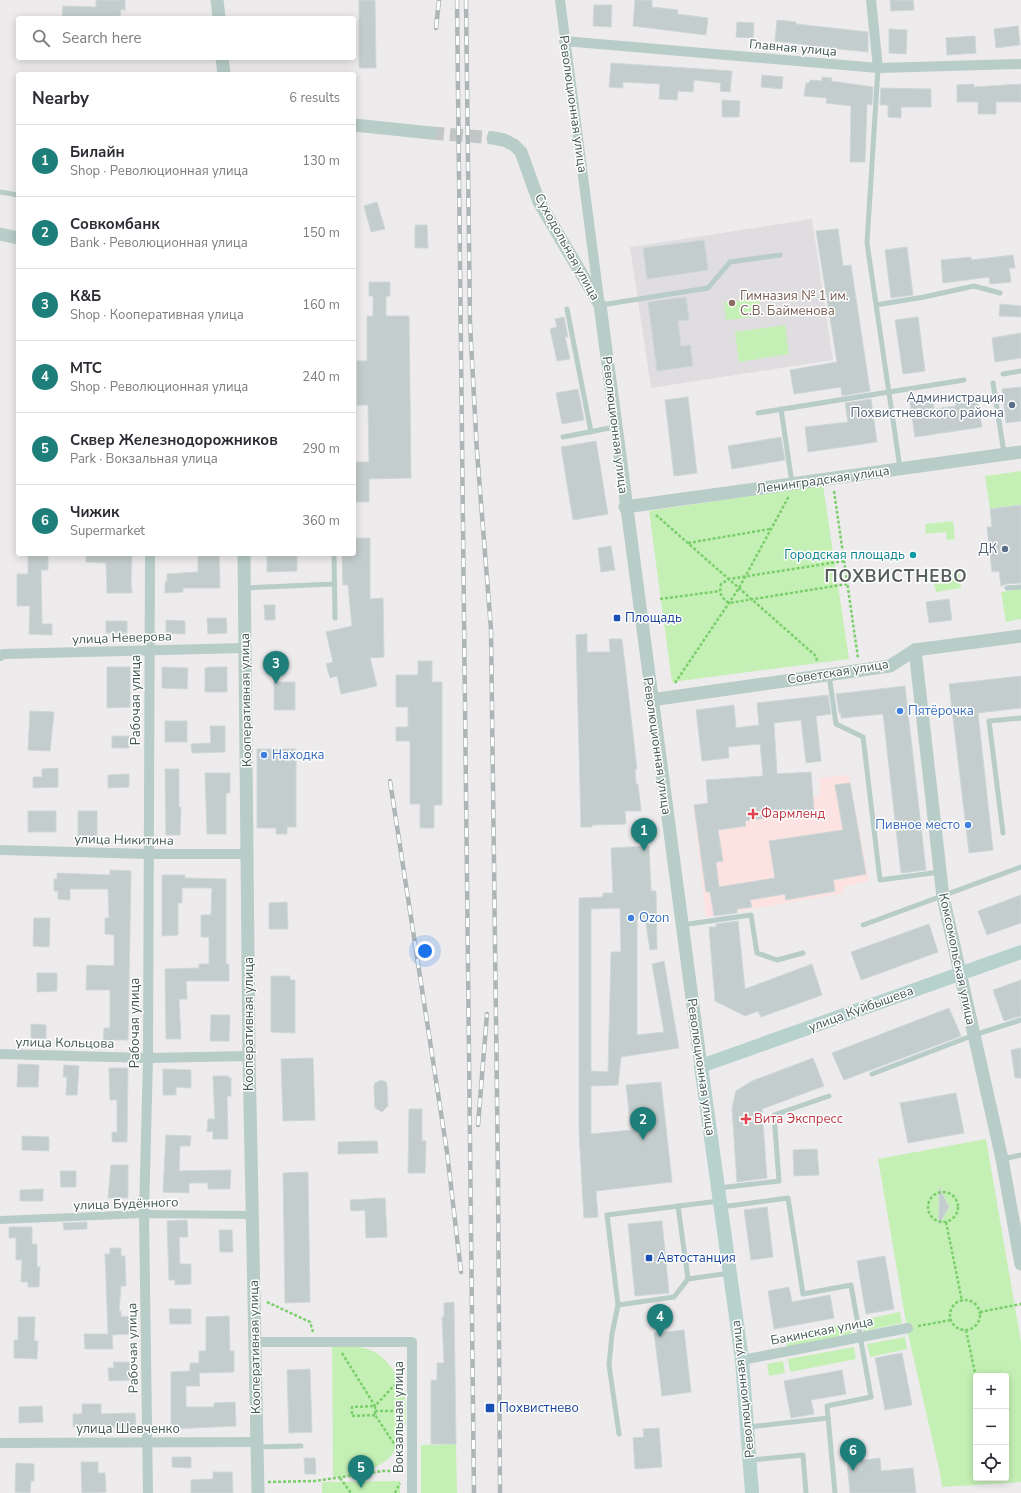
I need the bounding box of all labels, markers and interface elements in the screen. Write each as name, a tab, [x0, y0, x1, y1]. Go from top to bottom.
search box	[16, 16, 356, 60]
icon: search	[30, 27, 52, 49]
text: Search here	[62, 28, 142, 48]
street label: Революционная улица	[554, 34, 592, 174]
street label: Главная улица	[748, 35, 838, 61]
text: Nearby	[32, 87, 89, 110]
text: 6 results	[289, 89, 340, 107]
text: Билайн	[70, 142, 125, 162]
text: 1	[41, 152, 49, 170]
text: 130 m	[302, 152, 340, 170]
text: Shop · Революционная улица	[70, 162, 248, 180]
street label: Суходольная улица	[530, 190, 604, 304]
text: Совкомбанк	[70, 214, 160, 234]
text: 2	[41, 224, 49, 242]
text: 150 m	[302, 224, 340, 242]
text: Bank · Революционная улица	[70, 234, 248, 252]
text: К&Б	[70, 286, 101, 306]
place label: Гимназия № 1 им. С.В. Байменова	[740, 287, 849, 320]
text: 3	[41, 296, 49, 314]
text: 160 m	[302, 296, 340, 314]
marker: Гимназия № 1 им. С.В. Байменова	[727, 298, 737, 308]
text: Shop · Кооперативная улица	[70, 306, 244, 324]
street label: Революционная улица	[598, 355, 632, 495]
text: МТС	[70, 358, 102, 378]
text: 4	[41, 368, 49, 386]
text: 240 m	[302, 368, 340, 386]
text: Shop · Революционная улица	[70, 378, 248, 396]
place label: Администрация Похвистневского района	[851, 389, 1004, 422]
marker: Администрация Похвистневского района	[1007, 400, 1017, 410]
text: Сквер Железнодорожников	[70, 430, 278, 450]
text: 5	[41, 440, 49, 458]
text: 290 m	[302, 440, 340, 458]
text: Park · Вокзальная улица	[70, 450, 218, 468]
street label: Ленинградская улица	[755, 462, 891, 498]
text: Чижик	[70, 502, 119, 522]
text: 6	[41, 512, 49, 530]
text: 360 m	[302, 512, 340, 530]
text: Supermarket	[70, 522, 145, 540]
place label: ДК	[979, 540, 998, 558]
marker: ДК	[1000, 544, 1010, 554]
place label: Городская площадь	[784, 546, 905, 564]
marker: Городская площадь	[908, 550, 918, 560]
district label: ПОХВИСТНЕВО	[824, 565, 968, 588]
place label: Площадь	[625, 609, 682, 627]
marker: Площадь	[612, 613, 622, 623]
street label: улица Неверова	[72, 627, 172, 649]
street label: Кооперативная улица	[236, 633, 256, 767]
pin: 3	[263, 651, 289, 684]
street label: Рабочая улица	[127, 655, 145, 745]
street label: Советская улица	[786, 655, 890, 689]
street label: Революционная улица	[638, 676, 676, 816]
place label: Пятёрочка	[908, 702, 974, 720]
marker: Пятёрочка	[895, 706, 905, 716]
place label: Находка	[272, 746, 325, 764]
marker: Находка	[259, 750, 269, 760]
place label: Фармленд	[761, 805, 825, 823]
marker: Фармленд	[748, 809, 758, 819]
place label: Пивное место	[875, 816, 960, 834]
pin: 1	[631, 818, 657, 851]
marker: Пивное место	[963, 820, 973, 830]
street label: улица Никитина	[74, 830, 174, 850]
street label: Комсомольская улица	[934, 891, 980, 1027]
place label: Ozon	[639, 909, 669, 927]
marker: Ozon	[626, 913, 636, 923]
your location	[415, 941, 435, 961]
street label: Кооперативная улица	[240, 957, 258, 1091]
street label: Рабочая улица	[126, 978, 144, 1068]
street label: улица Куйбышева	[806, 982, 916, 1036]
street label: Революционная улица	[682, 997, 720, 1137]
street label: улица Кольцова	[15, 1033, 115, 1053]
pin: 2	[630, 1107, 656, 1140]
place label: Вита Экспресс	[754, 1110, 843, 1128]
marker: Вита Экспресс	[741, 1114, 751, 1124]
street label: улица Будённого	[73, 1193, 179, 1215]
place label: Автостанция	[657, 1249, 736, 1267]
marker: Автостанция	[644, 1253, 654, 1263]
street label: Кооперативная улица	[245, 1280, 265, 1414]
street label: Рабочая улица	[123, 1303, 143, 1393]
pin: 4	[647, 1304, 673, 1337]
street label: Бакинская улица	[769, 1312, 875, 1350]
street label: Революционная улица	[727, 1319, 759, 1459]
street label: Вокзальная улица	[390, 1361, 408, 1473]
map controls	[973, 1373, 1009, 1481]
button: +	[973, 1373, 1009, 1409]
place label: Похвистнево	[499, 1399, 579, 1417]
marker: Похвистнево	[484, 1402, 496, 1414]
button: −	[973, 1409, 1009, 1445]
street label: улица Шевченко	[76, 1420, 180, 1438]
pin: 6	[840, 1438, 866, 1471]
button: locate	[973, 1445, 1009, 1481]
pin: 5	[348, 1455, 374, 1488]

